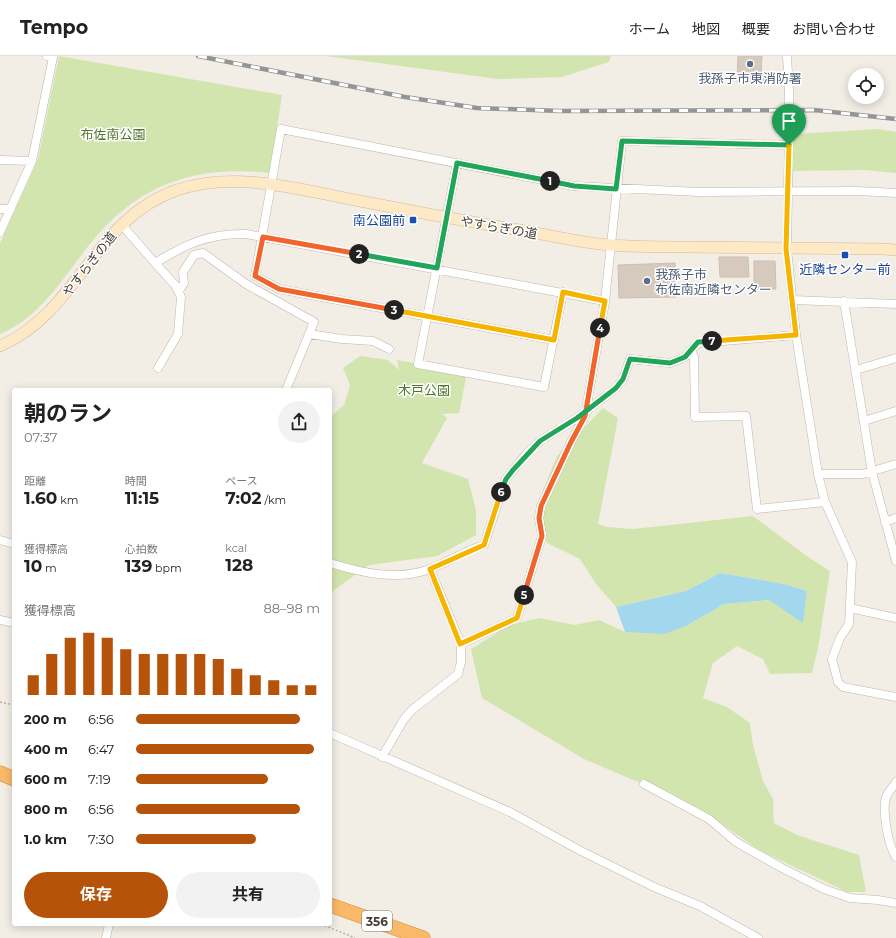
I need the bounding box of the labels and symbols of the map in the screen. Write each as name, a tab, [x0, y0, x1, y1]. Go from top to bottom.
marker: 我孫子市東消防署	[745, 59, 755, 69]
place label: 我孫子市東消防署	[698, 70, 802, 86]
pin	[772, 104, 806, 145]
park label: 布佐南公園	[80, 126, 146, 142]
pin: 1	[540, 171, 560, 191]
place label: 南公園前	[353, 212, 405, 228]
street label: やすらぎの道	[459, 212, 539, 242]
marker: 南公園前	[408, 215, 418, 225]
street label: やすらぎの道	[59, 228, 119, 300]
pin: 2	[349, 244, 369, 264]
marker: 近隣センター前	[840, 250, 850, 260]
place label: 近隣センター前	[799, 261, 891, 277]
place label: 我孫子市 布佐南近隣センター	[655, 266, 772, 297]
marker: 我孫子市 布佐南近隣センター	[642, 276, 652, 286]
pin: 3	[384, 300, 404, 320]
pin: 4	[590, 318, 610, 338]
pin: 7	[702, 331, 722, 351]
park label: 木戸公園	[398, 382, 450, 398]
pin: 6	[491, 482, 511, 502]
pin: 5	[514, 585, 534, 605]
road number: 356	[362, 911, 392, 931]

